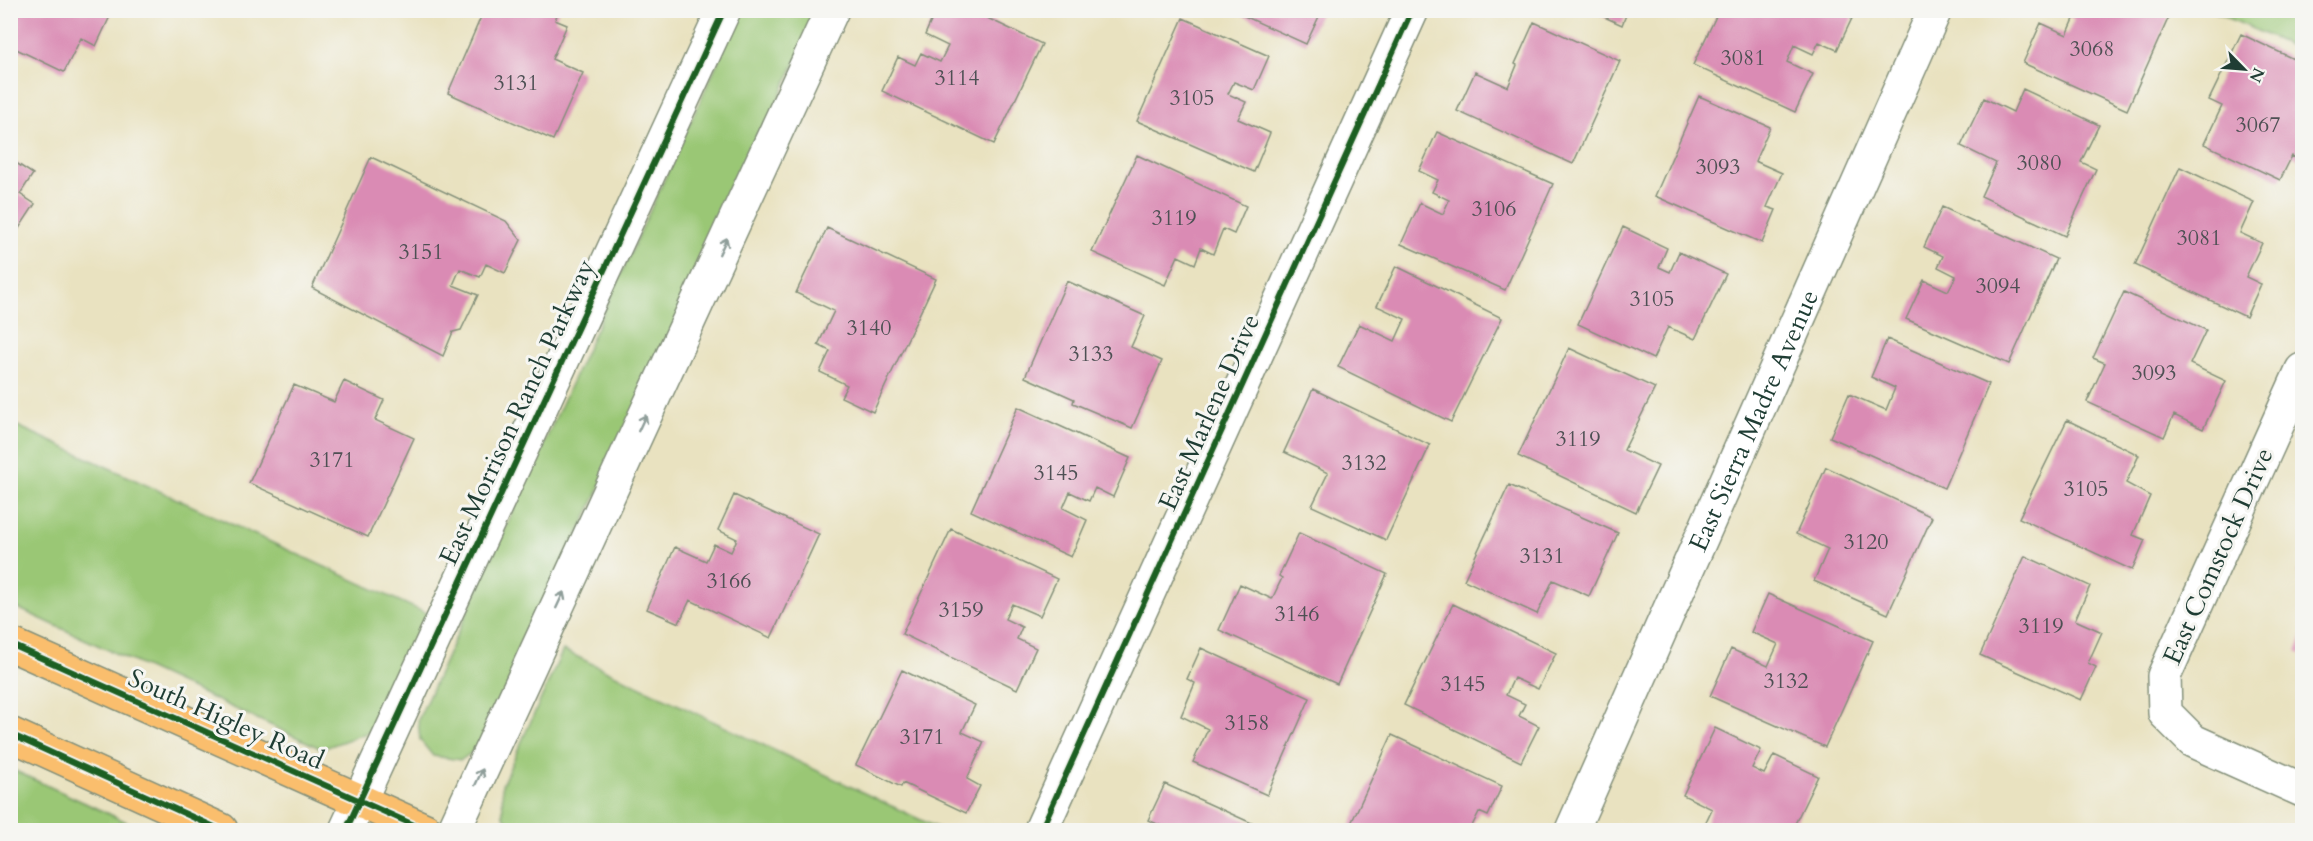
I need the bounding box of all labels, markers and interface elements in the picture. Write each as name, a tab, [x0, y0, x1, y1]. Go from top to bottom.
house number: 3068	[2069, 34, 2115, 64]
north arrow	[2214, 39, 2274, 99]
house number: 3081	[1720, 43, 1766, 73]
house number: 3114	[934, 63, 980, 93]
text: N	[2244, 64, 2270, 86]
house number: 3131	[493, 68, 539, 98]
house number: 3105	[1169, 83, 1215, 113]
house number: 3067	[2235, 110, 2281, 140]
house number: 3080	[2016, 148, 2062, 178]
house number: 3093	[1695, 152, 1741, 182]
house number: 3106	[1471, 194, 1517, 224]
house number: 3119	[1151, 203, 1197, 233]
house number: 3081	[2176, 223, 2222, 253]
house number: 3151	[398, 237, 444, 267]
one-way arrow	[718, 237, 730, 255]
street label: East Morrison Ranch Parkway	[431, 253, 603, 571]
house number: 3094	[1975, 271, 2021, 301]
house number: 3105	[1629, 284, 1675, 314]
street label: East Sierra Madre Avenue	[1680, 284, 1827, 557]
street label: East Marlene Drive	[1150, 308, 1268, 516]
house number: 3140	[846, 313, 892, 343]
house number: 3133	[1068, 339, 1114, 369]
house number: 3093	[2131, 358, 2177, 388]
one-way arrow	[637, 414, 648, 432]
house number: 3119	[1555, 424, 1601, 454]
street label: East Comstock Drive	[2154, 442, 2282, 670]
house number: 3171	[309, 445, 355, 475]
house number: 3132	[1341, 448, 1387, 478]
house number: 3145	[1033, 458, 1079, 488]
house number: 3105	[2063, 474, 2109, 504]
house number: 3120	[1843, 527, 1889, 557]
house number: 3131	[1519, 541, 1565, 571]
house number: 3166	[706, 566, 752, 596]
one-way arrow	[555, 592, 567, 610]
house number: 3159	[938, 595, 984, 625]
house number: 3146	[1274, 599, 1320, 629]
house number: 3119	[2018, 611, 2064, 641]
street label: South Higley Road	[123, 660, 330, 778]
house number: 3132	[1763, 666, 1809, 696]
house number: 3145	[1440, 669, 1486, 699]
house number: 3158	[1224, 708, 1270, 738]
house number: 3171	[899, 722, 945, 752]
one-way arrow	[473, 769, 485, 787]

